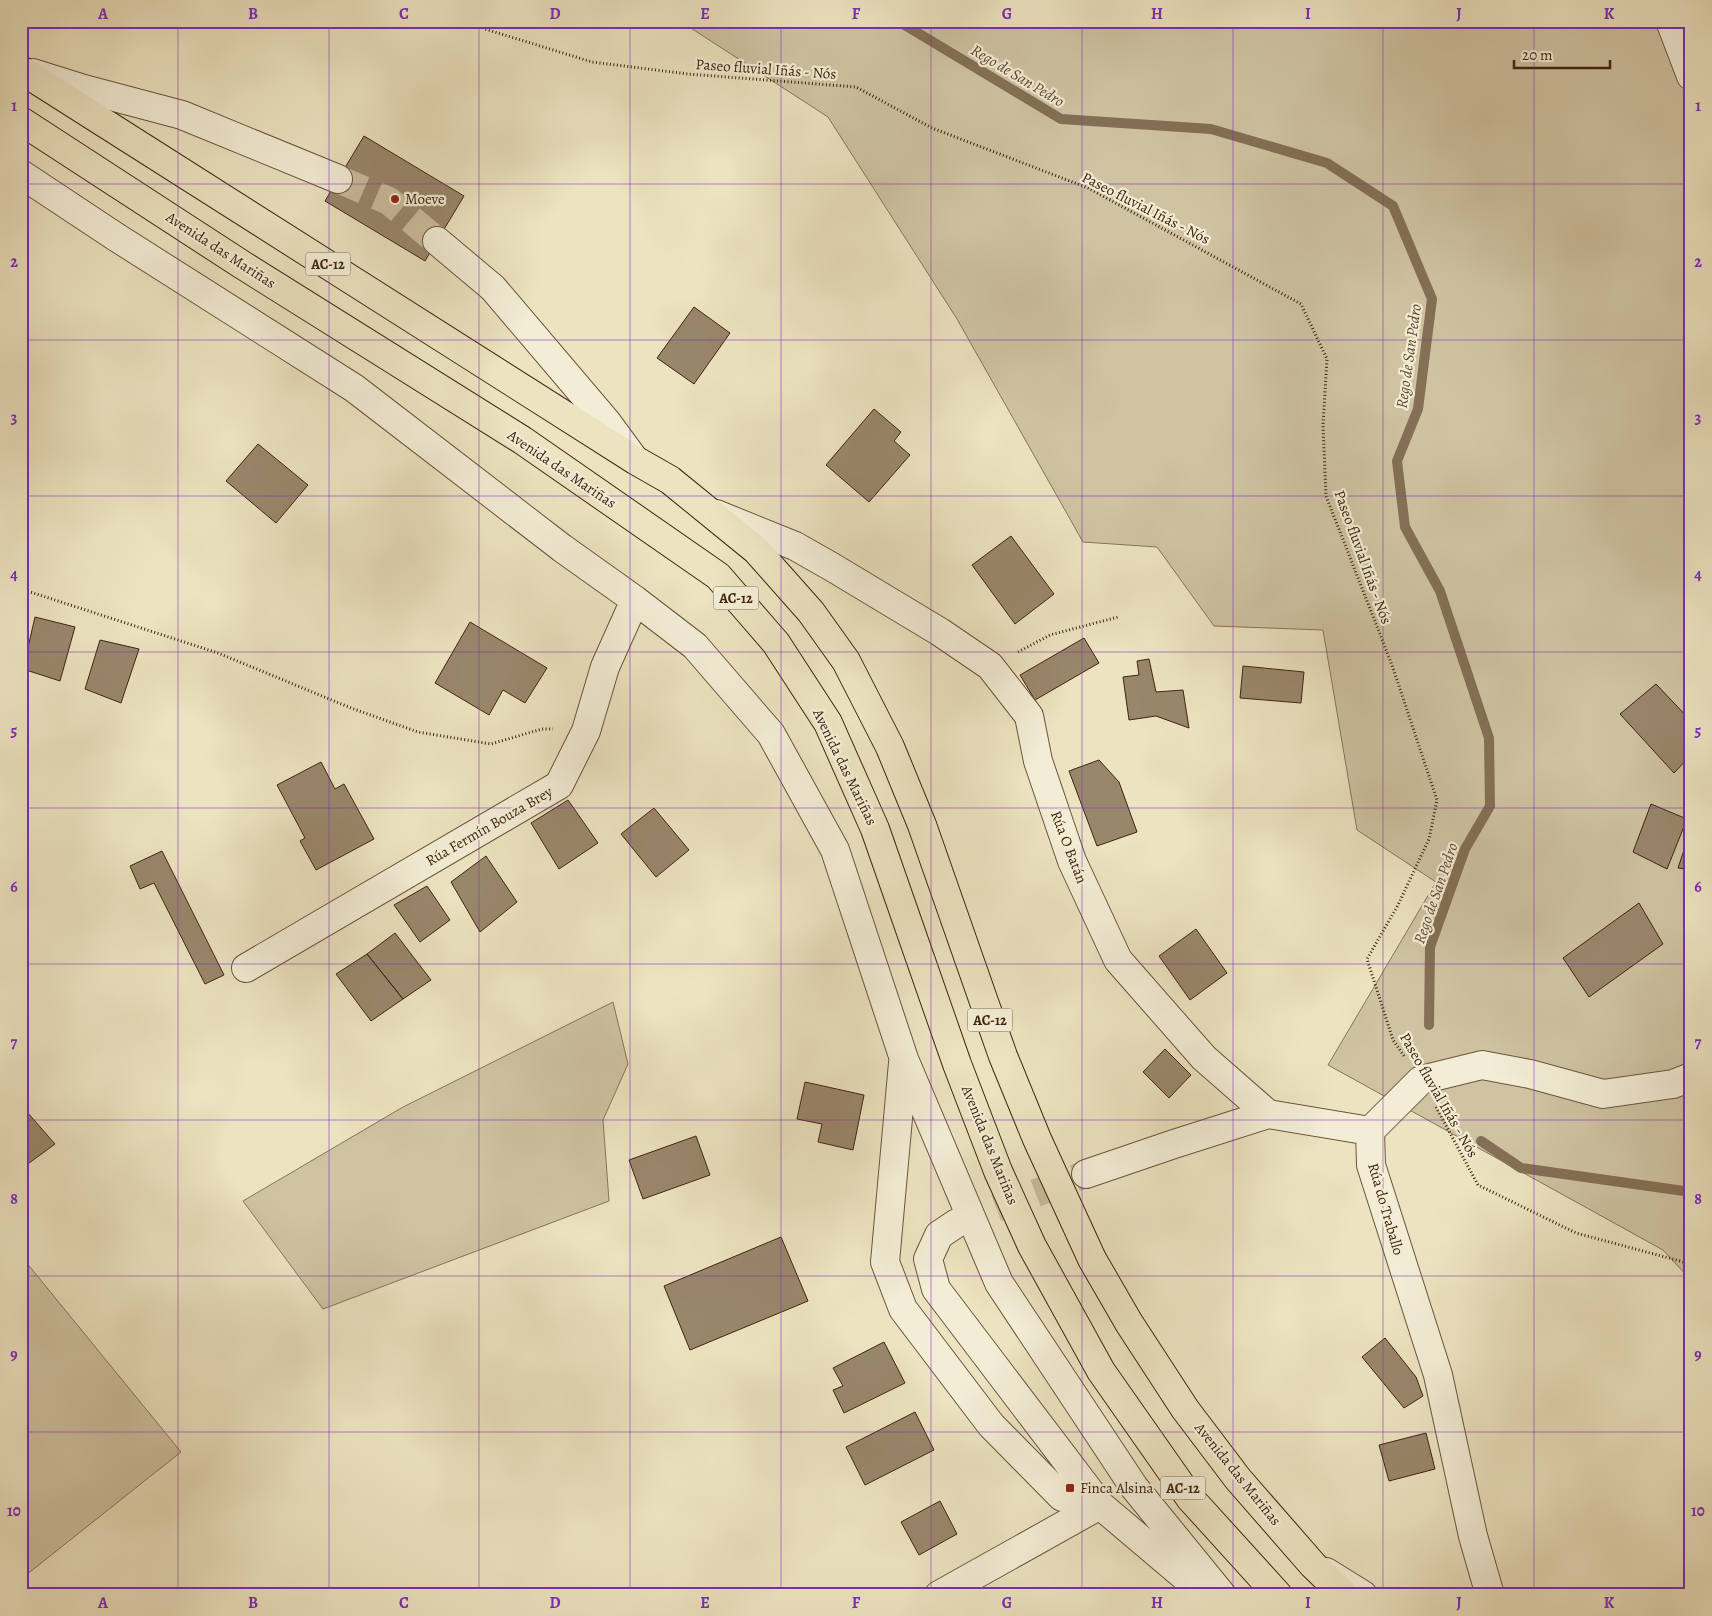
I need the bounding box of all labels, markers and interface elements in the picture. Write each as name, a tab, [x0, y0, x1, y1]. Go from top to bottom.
text: A	[97, 3, 109, 25]
text: B	[248, 3, 258, 25]
text: C	[399, 3, 409, 25]
text: D	[549, 3, 561, 25]
text: E	[700, 3, 710, 25]
text: F	[852, 3, 861, 25]
text: G	[1002, 3, 1012, 25]
text: H	[1151, 3, 1163, 25]
text: I	[1305, 3, 1311, 25]
text: J	[1456, 3, 1462, 25]
text: K	[1604, 3, 1615, 25]
scale bar	[1514, 38, 1611, 70]
water label: Rego de San Pedro	[967, 39, 1068, 112]
text: 20 m	[1522, 45, 1553, 65]
street label: Paseo fluvial Iñás - Nós	[695, 54, 837, 84]
text: 1	[11, 95, 17, 117]
text: 1	[1695, 95, 1701, 117]
street label: Paseo fluvial Iñás - Nós	[1079, 167, 1213, 249]
place label: Moeve	[405, 189, 445, 209]
marker: Moeve	[389, 193, 401, 205]
street label: Avenida das Mariñas	[161, 206, 280, 293]
text: 2	[10, 251, 18, 273]
text: 2	[1694, 251, 1702, 273]
road number: AC-12	[306, 252, 350, 276]
water label: Rego de San Pedro	[1391, 303, 1427, 410]
text: 3	[11, 407, 18, 429]
text: 3	[1695, 407, 1702, 429]
street label: Avenida das Mariñas	[503, 425, 620, 513]
street label: Paseo fluvial Iñás - Nós	[1329, 487, 1397, 627]
text: 4	[10, 564, 18, 586]
text: 4	[1694, 564, 1702, 586]
road number: AC-12	[714, 586, 758, 610]
street label: Avenida das Mariñas	[808, 705, 882, 829]
text: 5	[11, 720, 18, 742]
text: 5	[1695, 720, 1702, 742]
street label: Rúa Fermín Bouza Brey	[422, 781, 556, 870]
street label: Rúa O Batán	[1046, 808, 1092, 886]
water label: Rego de San Pedro	[1408, 840, 1463, 947]
text: 6	[10, 876, 18, 898]
text: 6	[1694, 876, 1702, 898]
road number: AC-12	[968, 1008, 1012, 1032]
street label: Paseo fluvial Iñás - Nós	[1395, 1029, 1483, 1161]
text: 7	[11, 1032, 18, 1054]
text: 7	[1695, 1032, 1702, 1054]
street label: Avenida das Mariñas	[957, 1081, 1023, 1208]
street label: Rúa do Traballo	[1363, 1161, 1409, 1257]
text: 8	[10, 1188, 18, 1210]
text: 8	[1694, 1188, 1702, 1210]
text: 9	[10, 1344, 18, 1366]
text: 9	[1694, 1344, 1702, 1366]
street label: Avenida das Mariñas	[1190, 1418, 1286, 1530]
road number: AC-12	[1160, 1476, 1206, 1500]
place label: Finca Alsina	[1080, 1478, 1154, 1498]
marker: Finca Alsina	[1064, 1482, 1076, 1494]
text: 10	[7, 1500, 21, 1522]
text: 10	[1691, 1500, 1705, 1522]
text: A	[97, 1592, 109, 1614]
text: B	[248, 1592, 258, 1614]
text: C	[399, 1592, 409, 1614]
text: D	[549, 1592, 561, 1614]
text: E	[700, 1592, 710, 1614]
text: F	[852, 1592, 861, 1614]
text: G	[1002, 1592, 1012, 1614]
text: H	[1151, 1592, 1163, 1614]
text: I	[1305, 1592, 1311, 1614]
text: J	[1456, 1592, 1462, 1614]
text: K	[1604, 1592, 1615, 1614]

